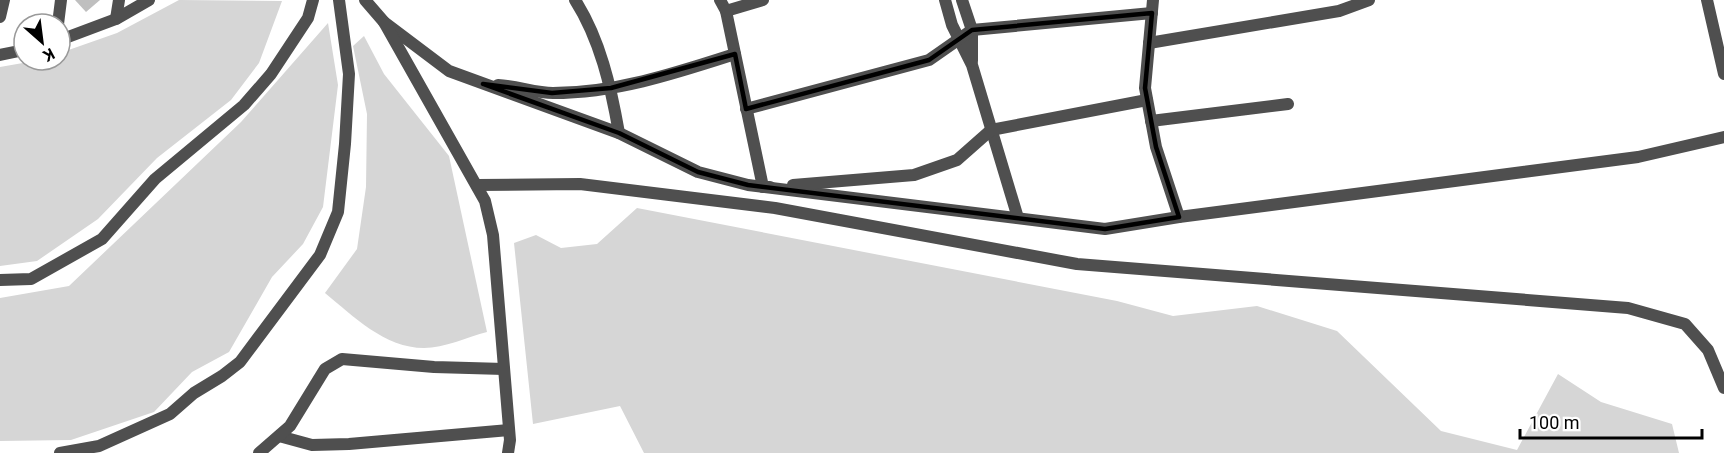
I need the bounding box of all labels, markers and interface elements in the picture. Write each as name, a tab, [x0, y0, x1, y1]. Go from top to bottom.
north arrow	[12, 12, 72, 72]
text: K	[39, 44, 58, 66]
scale bar	[1520, 402, 1702, 440]
text: 100 m	[1529, 412, 1580, 433]

